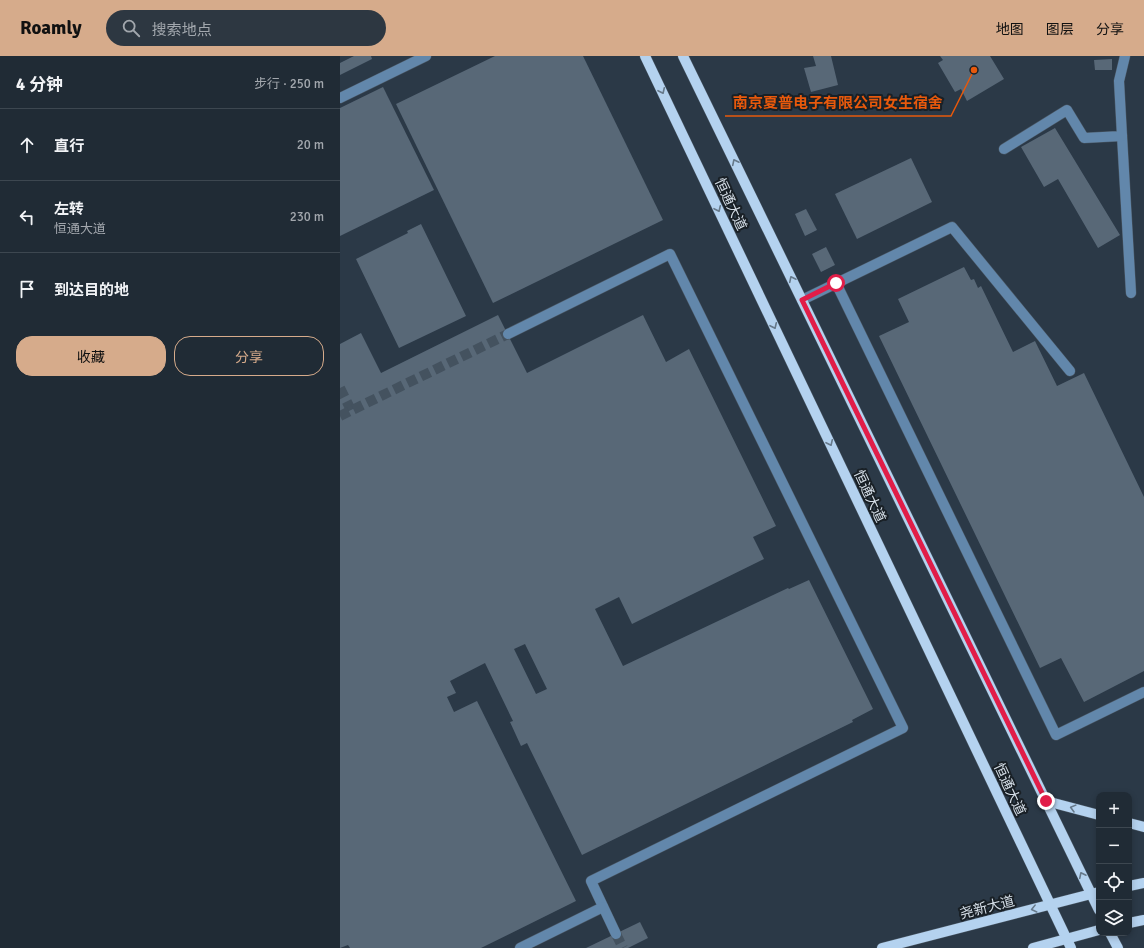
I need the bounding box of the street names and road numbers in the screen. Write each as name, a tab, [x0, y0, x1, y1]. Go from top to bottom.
street label: 恒通大道	[711, 175, 750, 233]
street label: 恒通大道	[850, 467, 889, 525]
street label: 恒通大道	[990, 760, 1029, 818]
street label: 尧新大道	[958, 892, 1016, 923]

